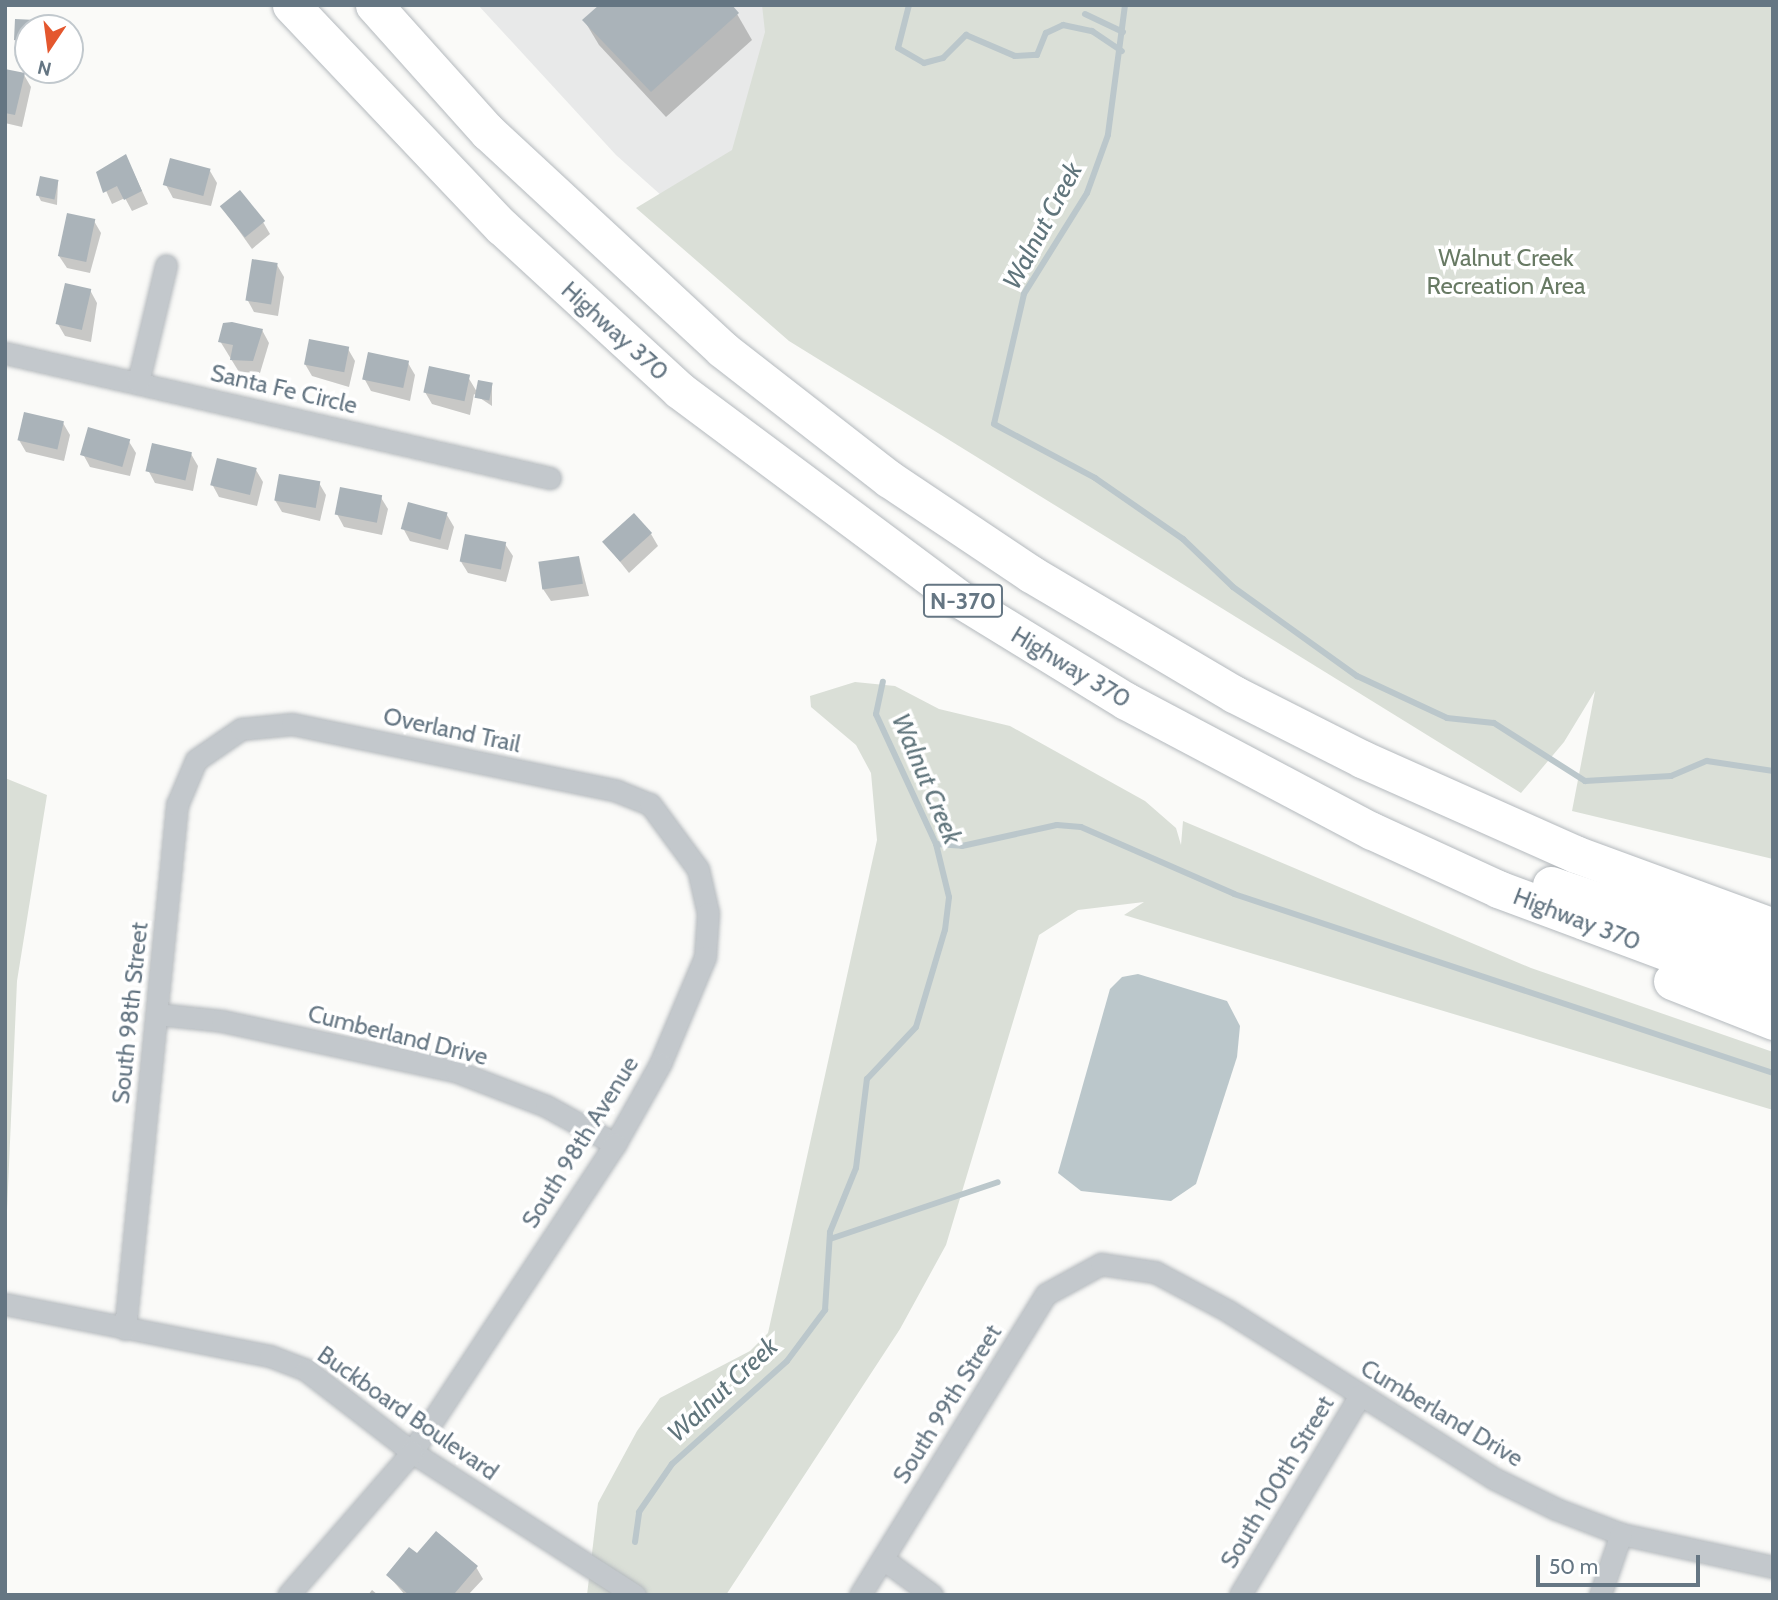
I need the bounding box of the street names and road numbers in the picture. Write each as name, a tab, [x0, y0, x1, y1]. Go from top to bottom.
street label: Highway 370	[556, 275, 674, 387]
street label: Santa Fe Circle	[208, 358, 360, 420]
road number: N-370	[923, 582, 1003, 621]
street label: Highway 370	[1006, 620, 1136, 714]
street label: Overland Trail	[381, 701, 523, 759]
street label: Highway 370	[1509, 882, 1645, 956]
street label: South 98th Street	[106, 921, 154, 1105]
street label: Cumberland Drive	[305, 999, 491, 1071]
street label: South 98th Avenue	[516, 1051, 644, 1233]
street label: South 99th Street	[887, 1319, 1007, 1489]
street label: Buckboard Boulevard	[312, 1340, 504, 1486]
street label: Cumberland Drive	[1356, 1353, 1528, 1473]
street label: South 100th Street	[1214, 1391, 1340, 1573]

